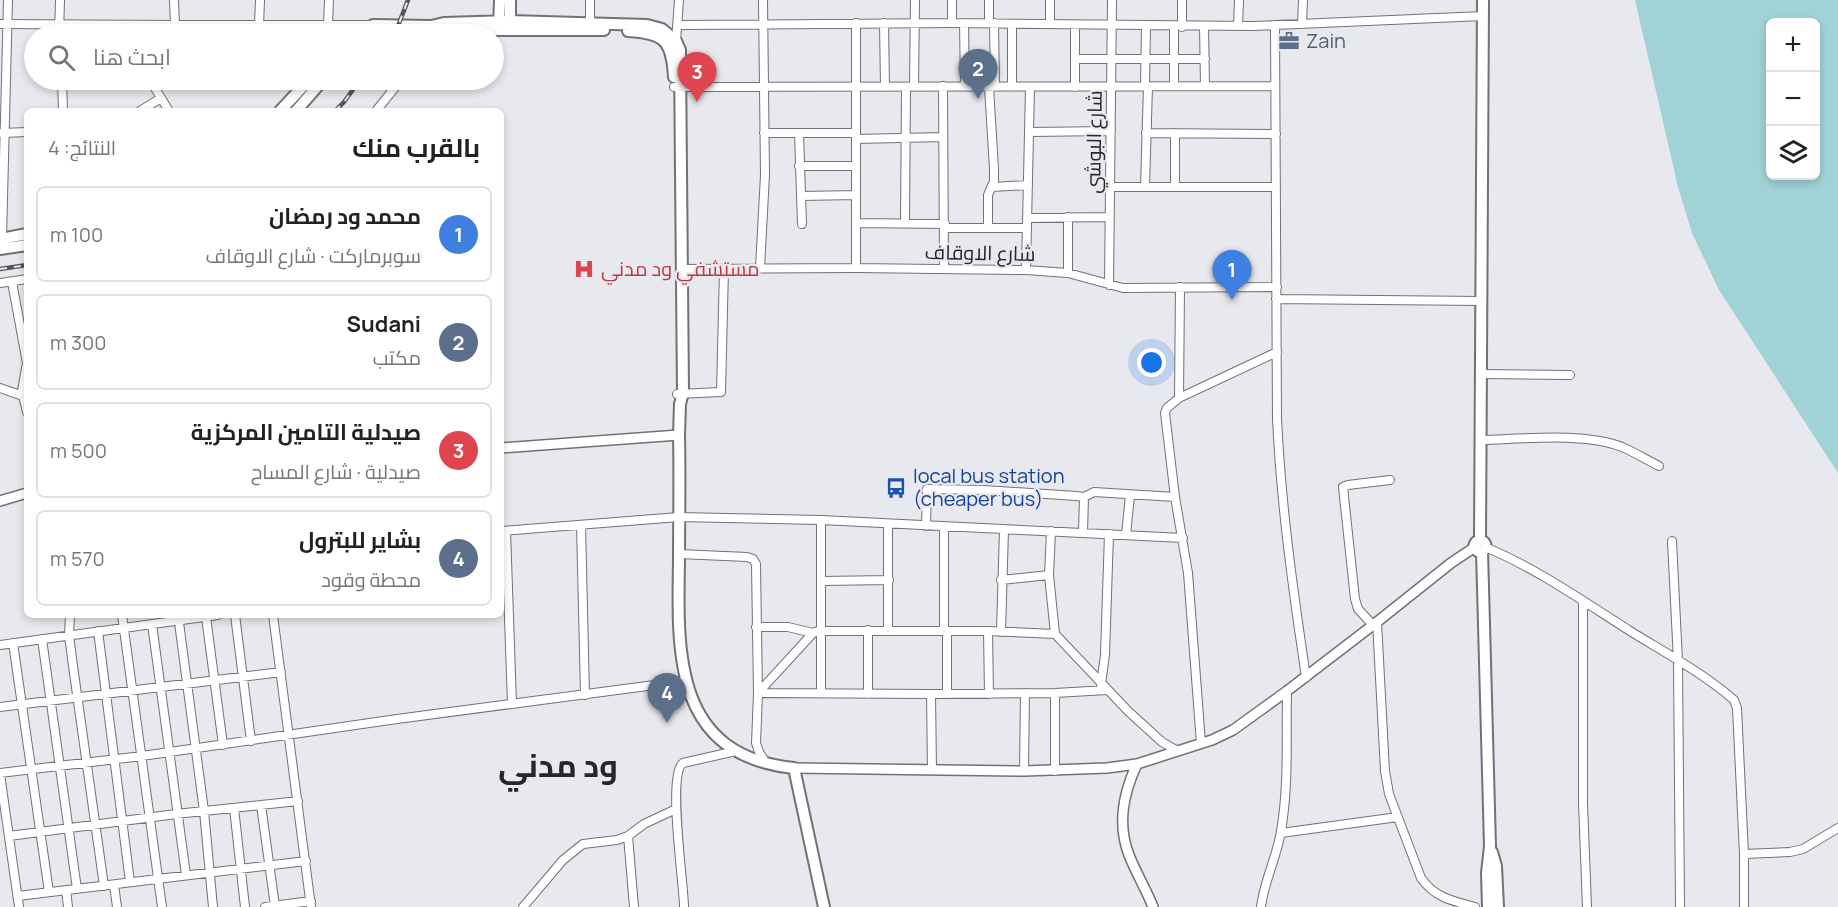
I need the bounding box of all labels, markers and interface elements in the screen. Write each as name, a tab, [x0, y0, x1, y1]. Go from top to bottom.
map controls	[1766, 18, 1820, 180]
button: +	[1766, 18, 1820, 72]
search box	[24, 24, 504, 90]
place label: Zain	[1306, 27, 1346, 54]
office icon: Zain	[1277, 29, 1301, 53]
icon: search	[45, 41, 78, 74]
text: ابحث هنا	[93, 42, 171, 72]
pin: 2	[958, 50, 998, 99]
pin: 3	[678, 52, 716, 102]
button: −	[1766, 72, 1820, 126]
street label: شارع البوشي	[1079, 90, 1110, 194]
button: layers	[1766, 126, 1820, 180]
text: بالقرب منك	[352, 129, 480, 165]
text: النتائج: 4	[48, 134, 116, 161]
text: محمد ود رمضان	[269, 201, 421, 231]
text: 100 m	[50, 221, 103, 248]
text: 1	[454, 221, 463, 248]
street label: شارع الاوقاف	[924, 238, 1036, 268]
text: سوبرماركت · شارع الاوقاف	[206, 242, 421, 269]
pin: 1	[1212, 250, 1252, 300]
place label: مستشفي ود مدني	[601, 255, 760, 285]
hospital icon: مستشفي ود مدني	[572, 257, 596, 281]
text: Sudani	[347, 309, 421, 339]
text: 300 m	[50, 329, 106, 356]
text: 2	[453, 329, 464, 356]
text: مكتب	[373, 344, 421, 371]
your location	[1137, 348, 1166, 377]
text: صيدلية التامين المركزية	[191, 417, 421, 447]
text: 500 m	[50, 437, 107, 464]
text: 3	[453, 437, 464, 464]
text: صيدلية · شارع المساح	[251, 458, 421, 485]
place label: local bus station (cheaper bus)	[913, 462, 1065, 512]
bus stop icon: local bus station (cheaper bus)	[884, 476, 908, 500]
text: بشاير للبترول	[299, 525, 421, 555]
text: 570 m	[50, 545, 105, 572]
text: 4	[452, 545, 465, 572]
text: محطة وقود	[321, 566, 421, 593]
pin: 4	[648, 674, 686, 723]
district label: ود مدني	[498, 743, 618, 792]

